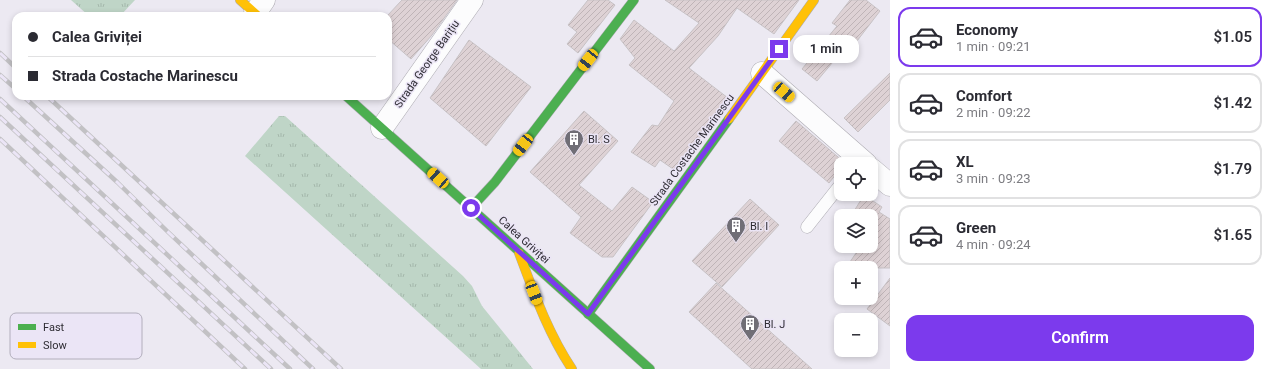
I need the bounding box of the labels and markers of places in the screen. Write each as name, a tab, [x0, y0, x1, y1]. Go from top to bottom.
building icon: Bl. S	[563, 128, 585, 156]
place label: Bl. S	[588, 133, 610, 146]
building icon: Bl. I	[725, 215, 747, 243]
place label: Bl. I	[750, 220, 768, 233]
building icon: Bl. J	[739, 313, 761, 341]
place label: Bl. J	[764, 318, 785, 331]

